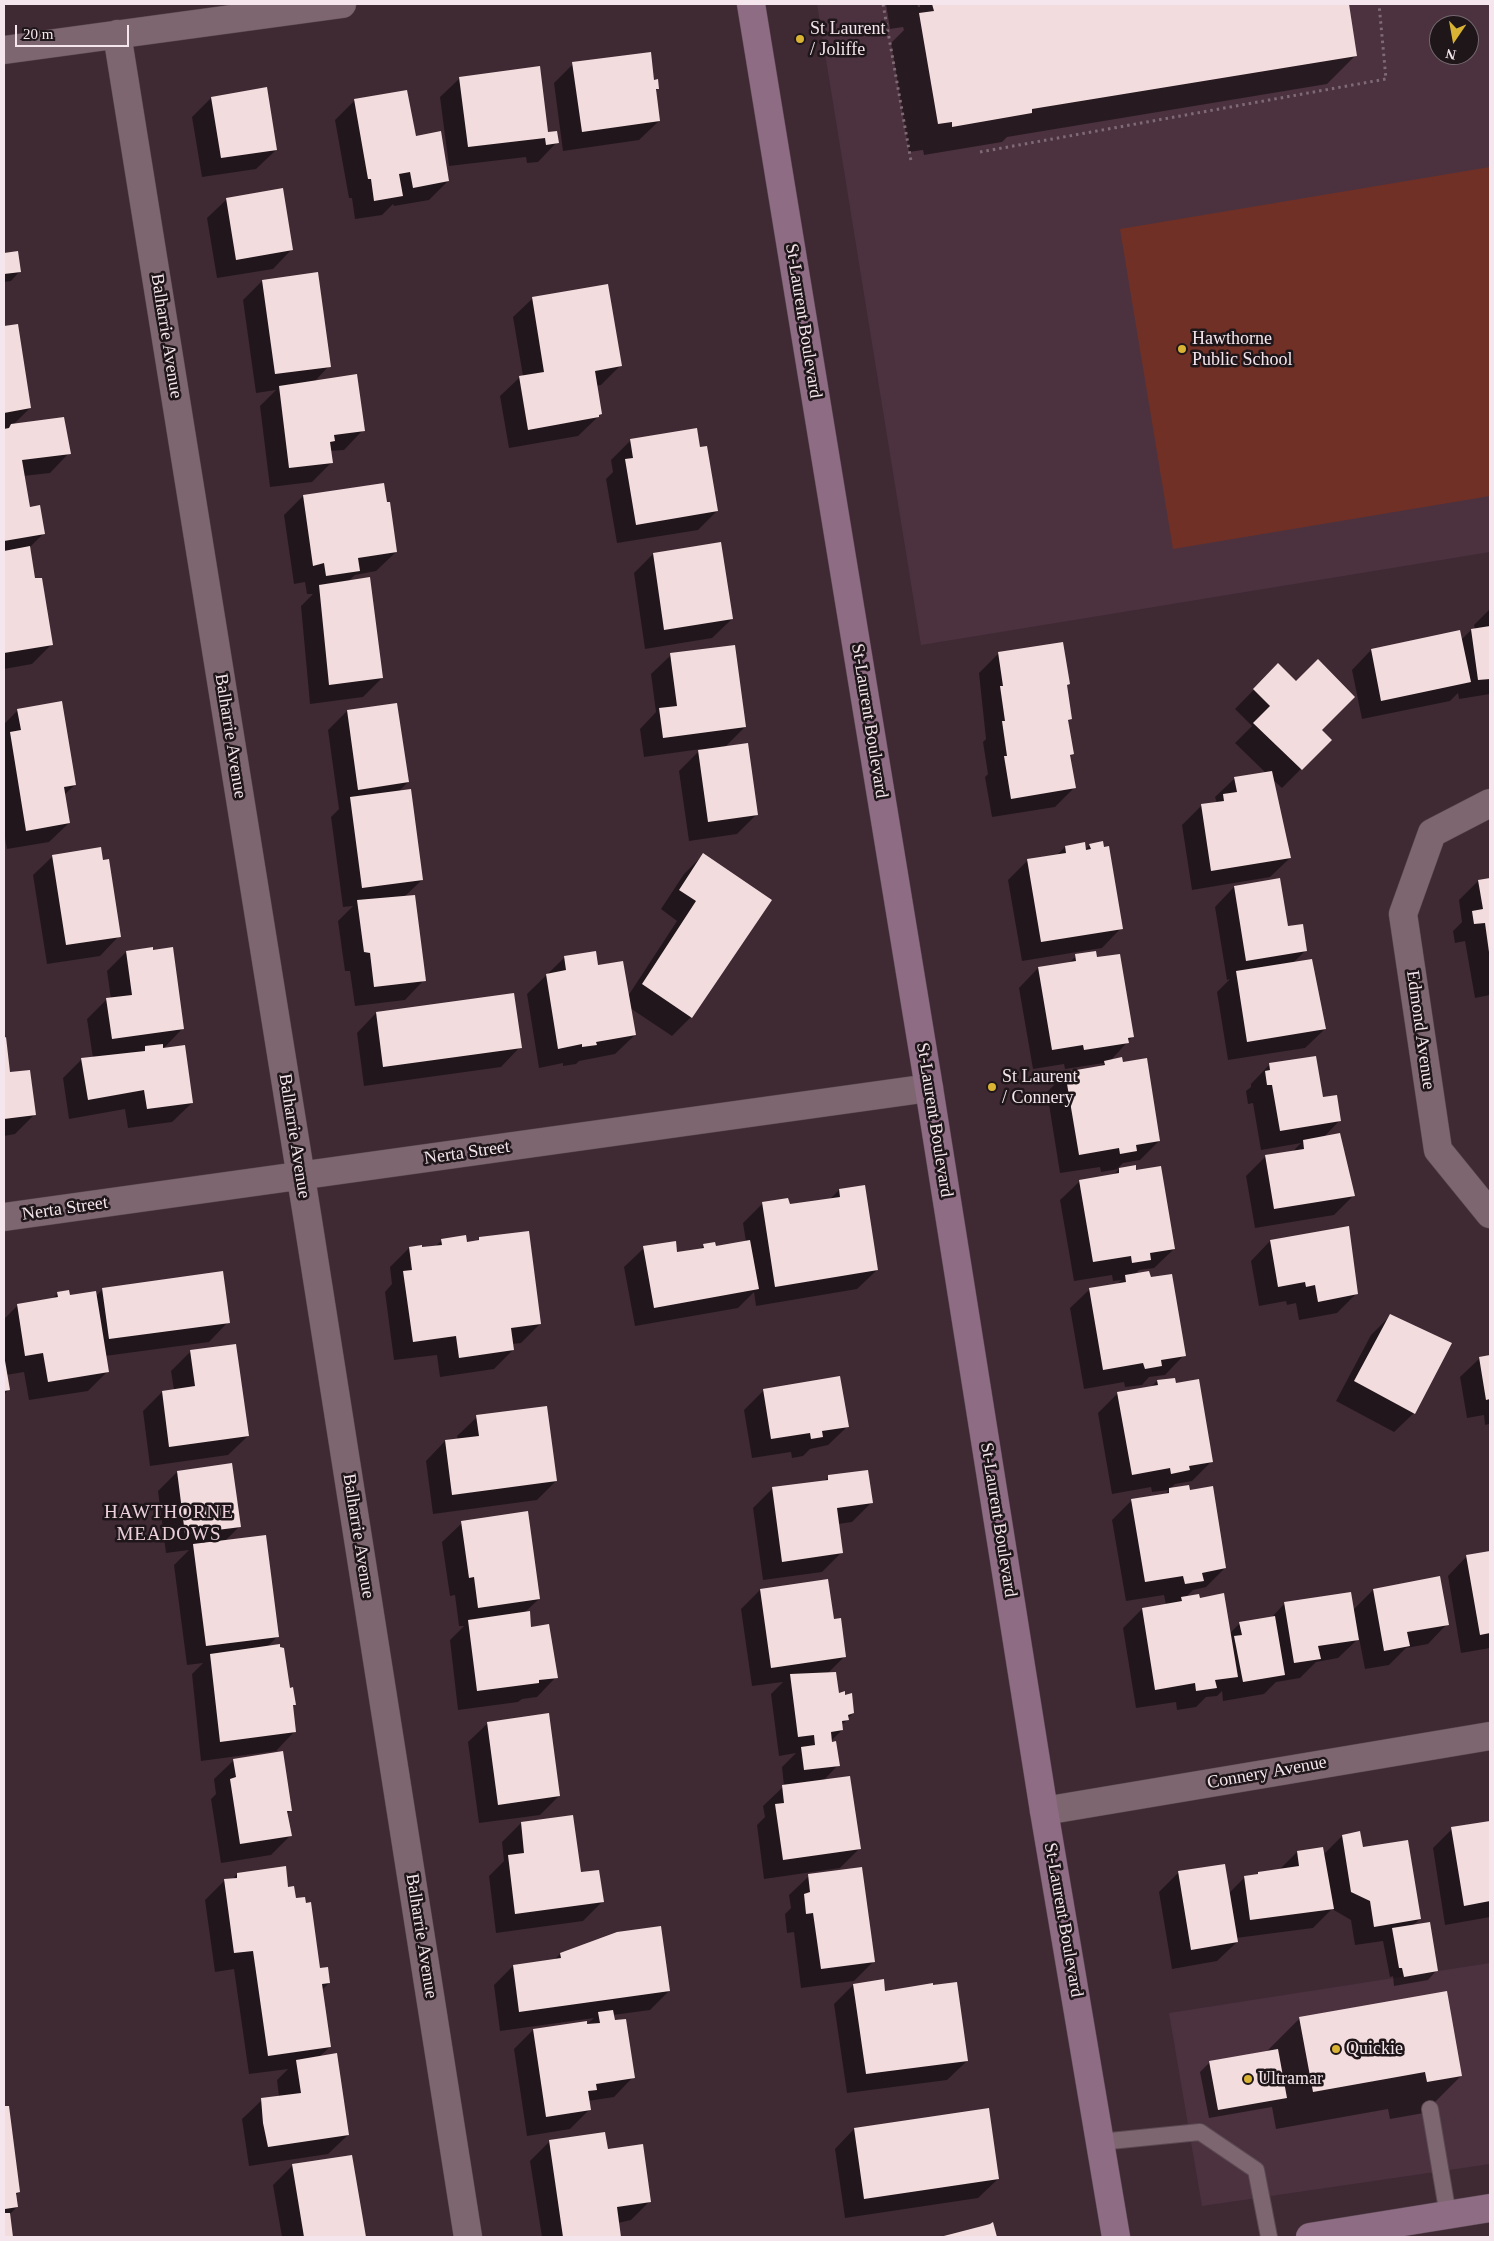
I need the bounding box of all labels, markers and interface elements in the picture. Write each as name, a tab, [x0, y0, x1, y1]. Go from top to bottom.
scale bar	[18, 15, 131, 47]
north arrow	[1429, 15, 1479, 65]
place label: St Laurent / Joliffe	[810, 18, 885, 60]
text: 20 m	[23, 26, 53, 42]
marker: St Laurent / Joliffe	[794, 33, 806, 45]
text: N	[1444, 46, 1457, 63]
street label: St-Laurent Boulevard	[780, 242, 826, 400]
street label: Balharrie Avenue	[145, 272, 187, 400]
place label: Hawthorne Public School	[1192, 328, 1293, 370]
marker: Hawthorne Public School	[1176, 343, 1188, 355]
street label: St-Laurent Boulevard	[846, 642, 892, 800]
street label: Balharrie Avenue	[209, 672, 251, 800]
street label: Edmond Avenue	[1401, 969, 1439, 1091]
street label: St-Laurent Boulevard	[911, 1041, 957, 1199]
place label: St Laurent / Connery	[1002, 1066, 1077, 1108]
street label: Balharrie Avenue	[273, 1072, 315, 1200]
marker: St Laurent / Connery	[986, 1081, 998, 1093]
street label: Nerta Street	[423, 1136, 511, 1170]
street label: Nerta Street	[21, 1192, 109, 1226]
street label: St-Laurent Boulevard	[975, 1441, 1021, 1599]
street label: Balharrie Avenue	[337, 1472, 379, 1600]
district label: HAWTHORNE MEADOWS	[103, 1502, 235, 1546]
street label: Connery Avenue	[1205, 1752, 1329, 1794]
street label: St-Laurent Boulevard	[1039, 1841, 1087, 1999]
street label: Balharrie Avenue	[400, 1872, 442, 2000]
place label: Quickie	[1346, 2038, 1403, 2060]
marker: Quickie	[1330, 2043, 1342, 2055]
place label: Ultramar	[1258, 2068, 1323, 2090]
marker: Ultramar	[1242, 2073, 1254, 2085]

